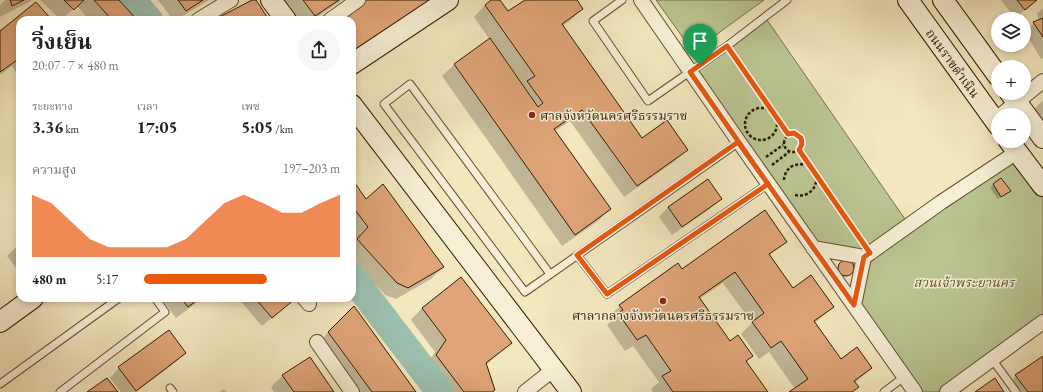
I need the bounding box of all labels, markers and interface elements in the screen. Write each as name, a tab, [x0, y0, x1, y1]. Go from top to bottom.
map controls	[991, 12, 1031, 148]
button: layers	[991, 12, 1031, 52]
pin	[683, 24, 717, 65]
street label: ถนนราขดำเนิน	[922, 25, 984, 102]
text: วิ่งเย็น	[32, 27, 92, 56]
button: share	[298, 29, 340, 71]
icon: arrive	[689, 30, 711, 52]
text: 20:07 · 7 × 480 m	[32, 57, 119, 74]
button: +	[991, 60, 1031, 100]
text: ระยะทาง	[32, 99, 73, 113]
text: เวลา	[137, 99, 158, 113]
text: เพซ	[241, 99, 260, 113]
place label: ศาลจังหวัดนครศรีธรรมราช	[540, 107, 687, 124]
button: −	[991, 108, 1031, 148]
marker: ศาลจังหวัดนครศรีธรรมราช	[527, 110, 537, 120]
text: 3.36	[32, 116, 63, 138]
text: 17:05	[137, 116, 177, 138]
text: 5:05	[241, 116, 273, 138]
text: km	[63, 122, 79, 136]
text: /km	[273, 122, 293, 136]
text: 197–203 m	[283, 160, 340, 177]
text: ความสูง	[32, 161, 76, 178]
text: 480 m	[32, 271, 66, 288]
text: 5:17	[96, 271, 118, 288]
park label: สวนเจ้าพระยานคร	[913, 274, 1016, 291]
marker: ศาลากลางจังหวัดนครศรีธรรมราช	[658, 296, 668, 306]
place label: ศาลากลางจังหวัดนครศรีธรรมราช	[572, 307, 754, 324]

